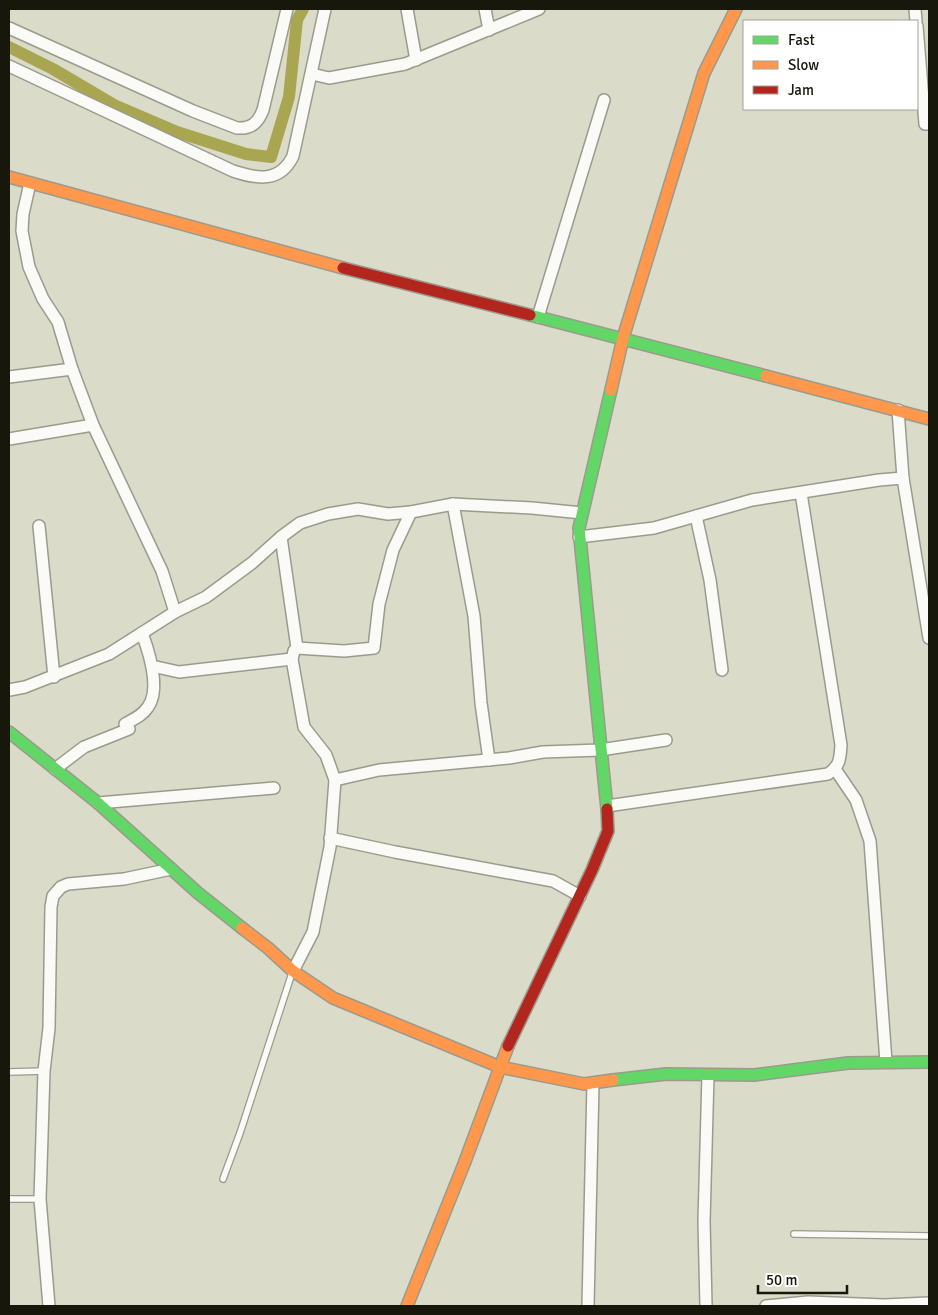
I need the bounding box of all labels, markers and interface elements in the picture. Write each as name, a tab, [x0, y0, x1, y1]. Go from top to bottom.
legend	[743, 20, 918, 110]
text: Fast	[788, 31, 815, 49]
text: Slow	[788, 56, 819, 74]
text: Jam	[788, 81, 814, 99]
scale bar	[758, 1262, 847, 1294]
text: 50 m	[766, 1271, 797, 1289]

